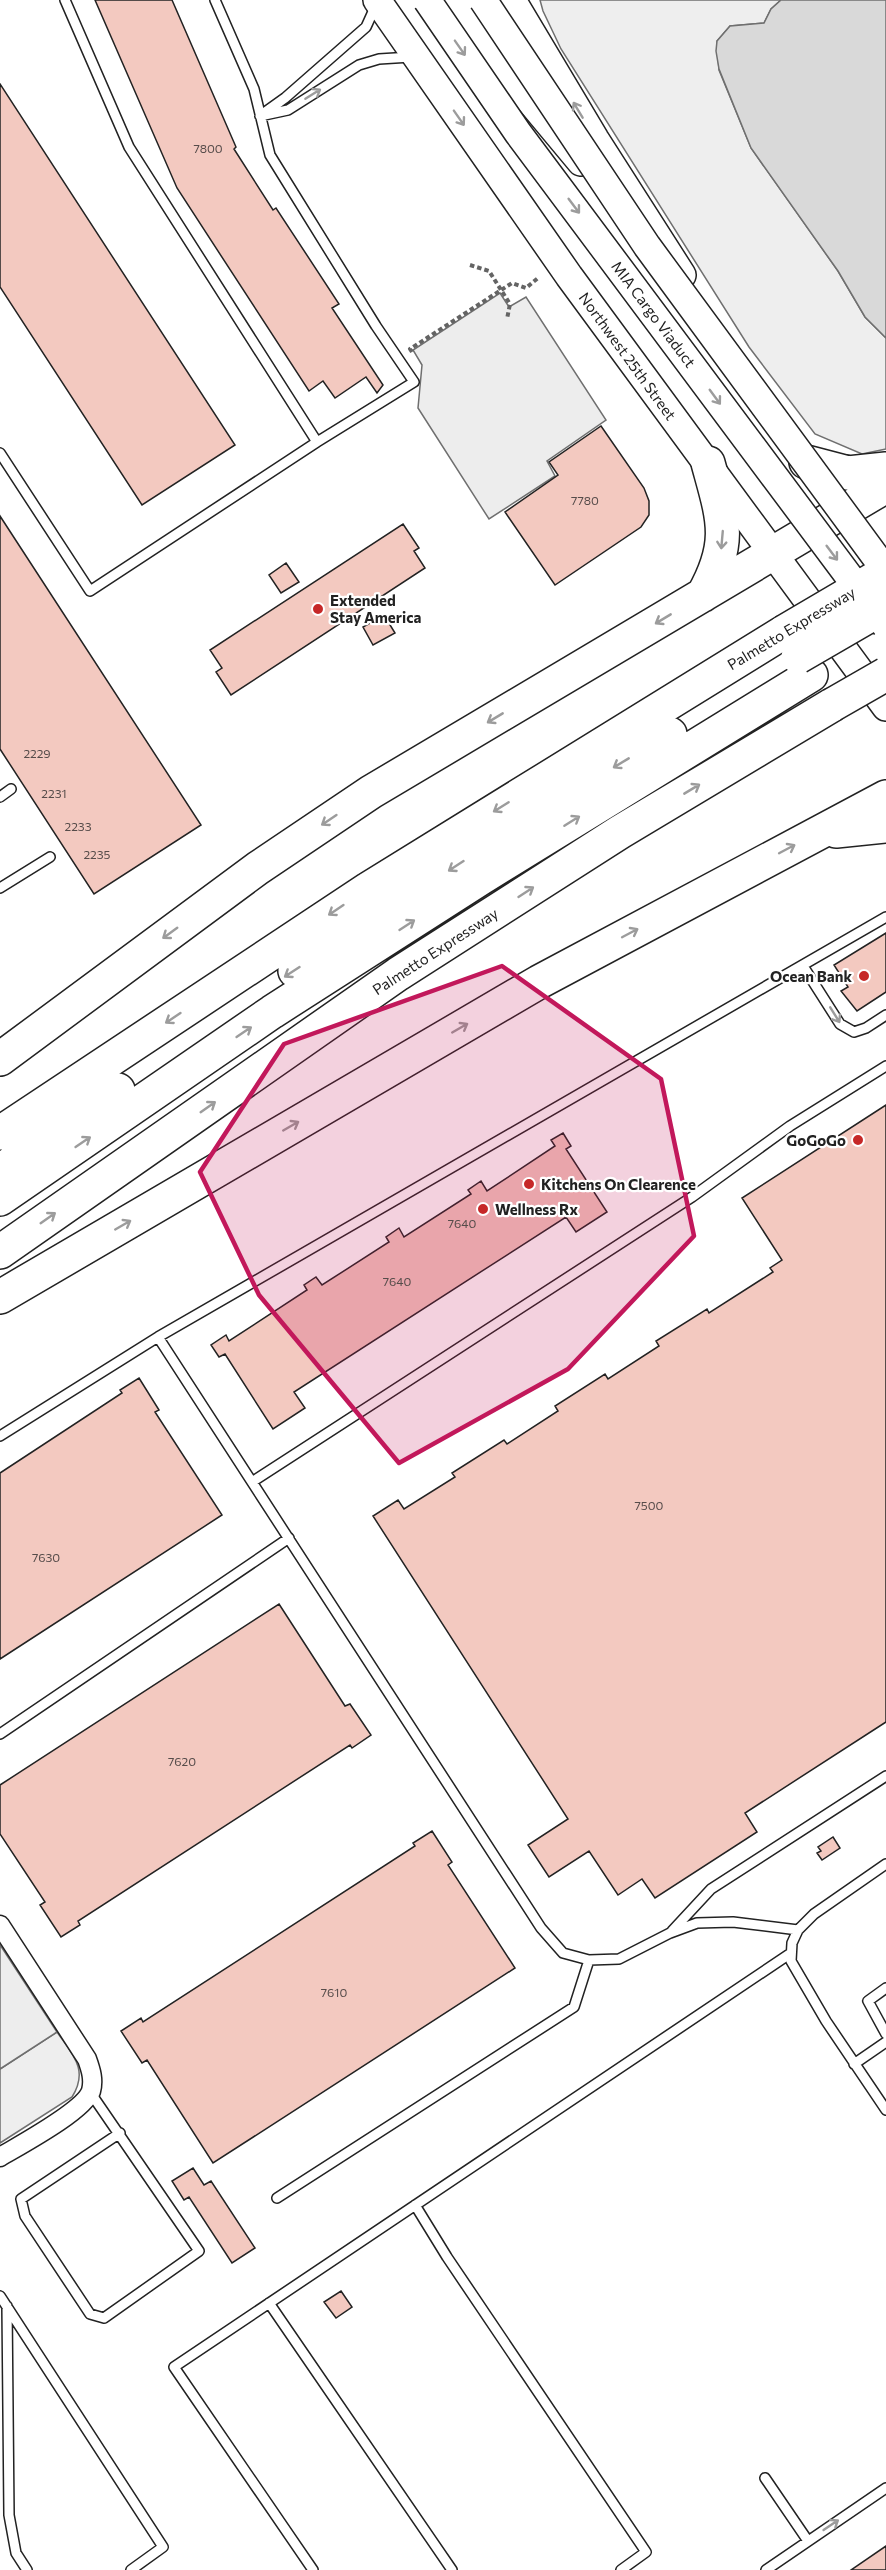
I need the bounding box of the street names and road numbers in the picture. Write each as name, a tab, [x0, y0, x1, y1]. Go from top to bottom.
street label: MIA Cargo Viaduct	[608, 257, 700, 371]
street label: Northwest 25th Street	[576, 289, 680, 423]
street label: Palmetto Expressway	[724, 583, 858, 673]
street label: Palmetto Expressway	[369, 904, 501, 998]

